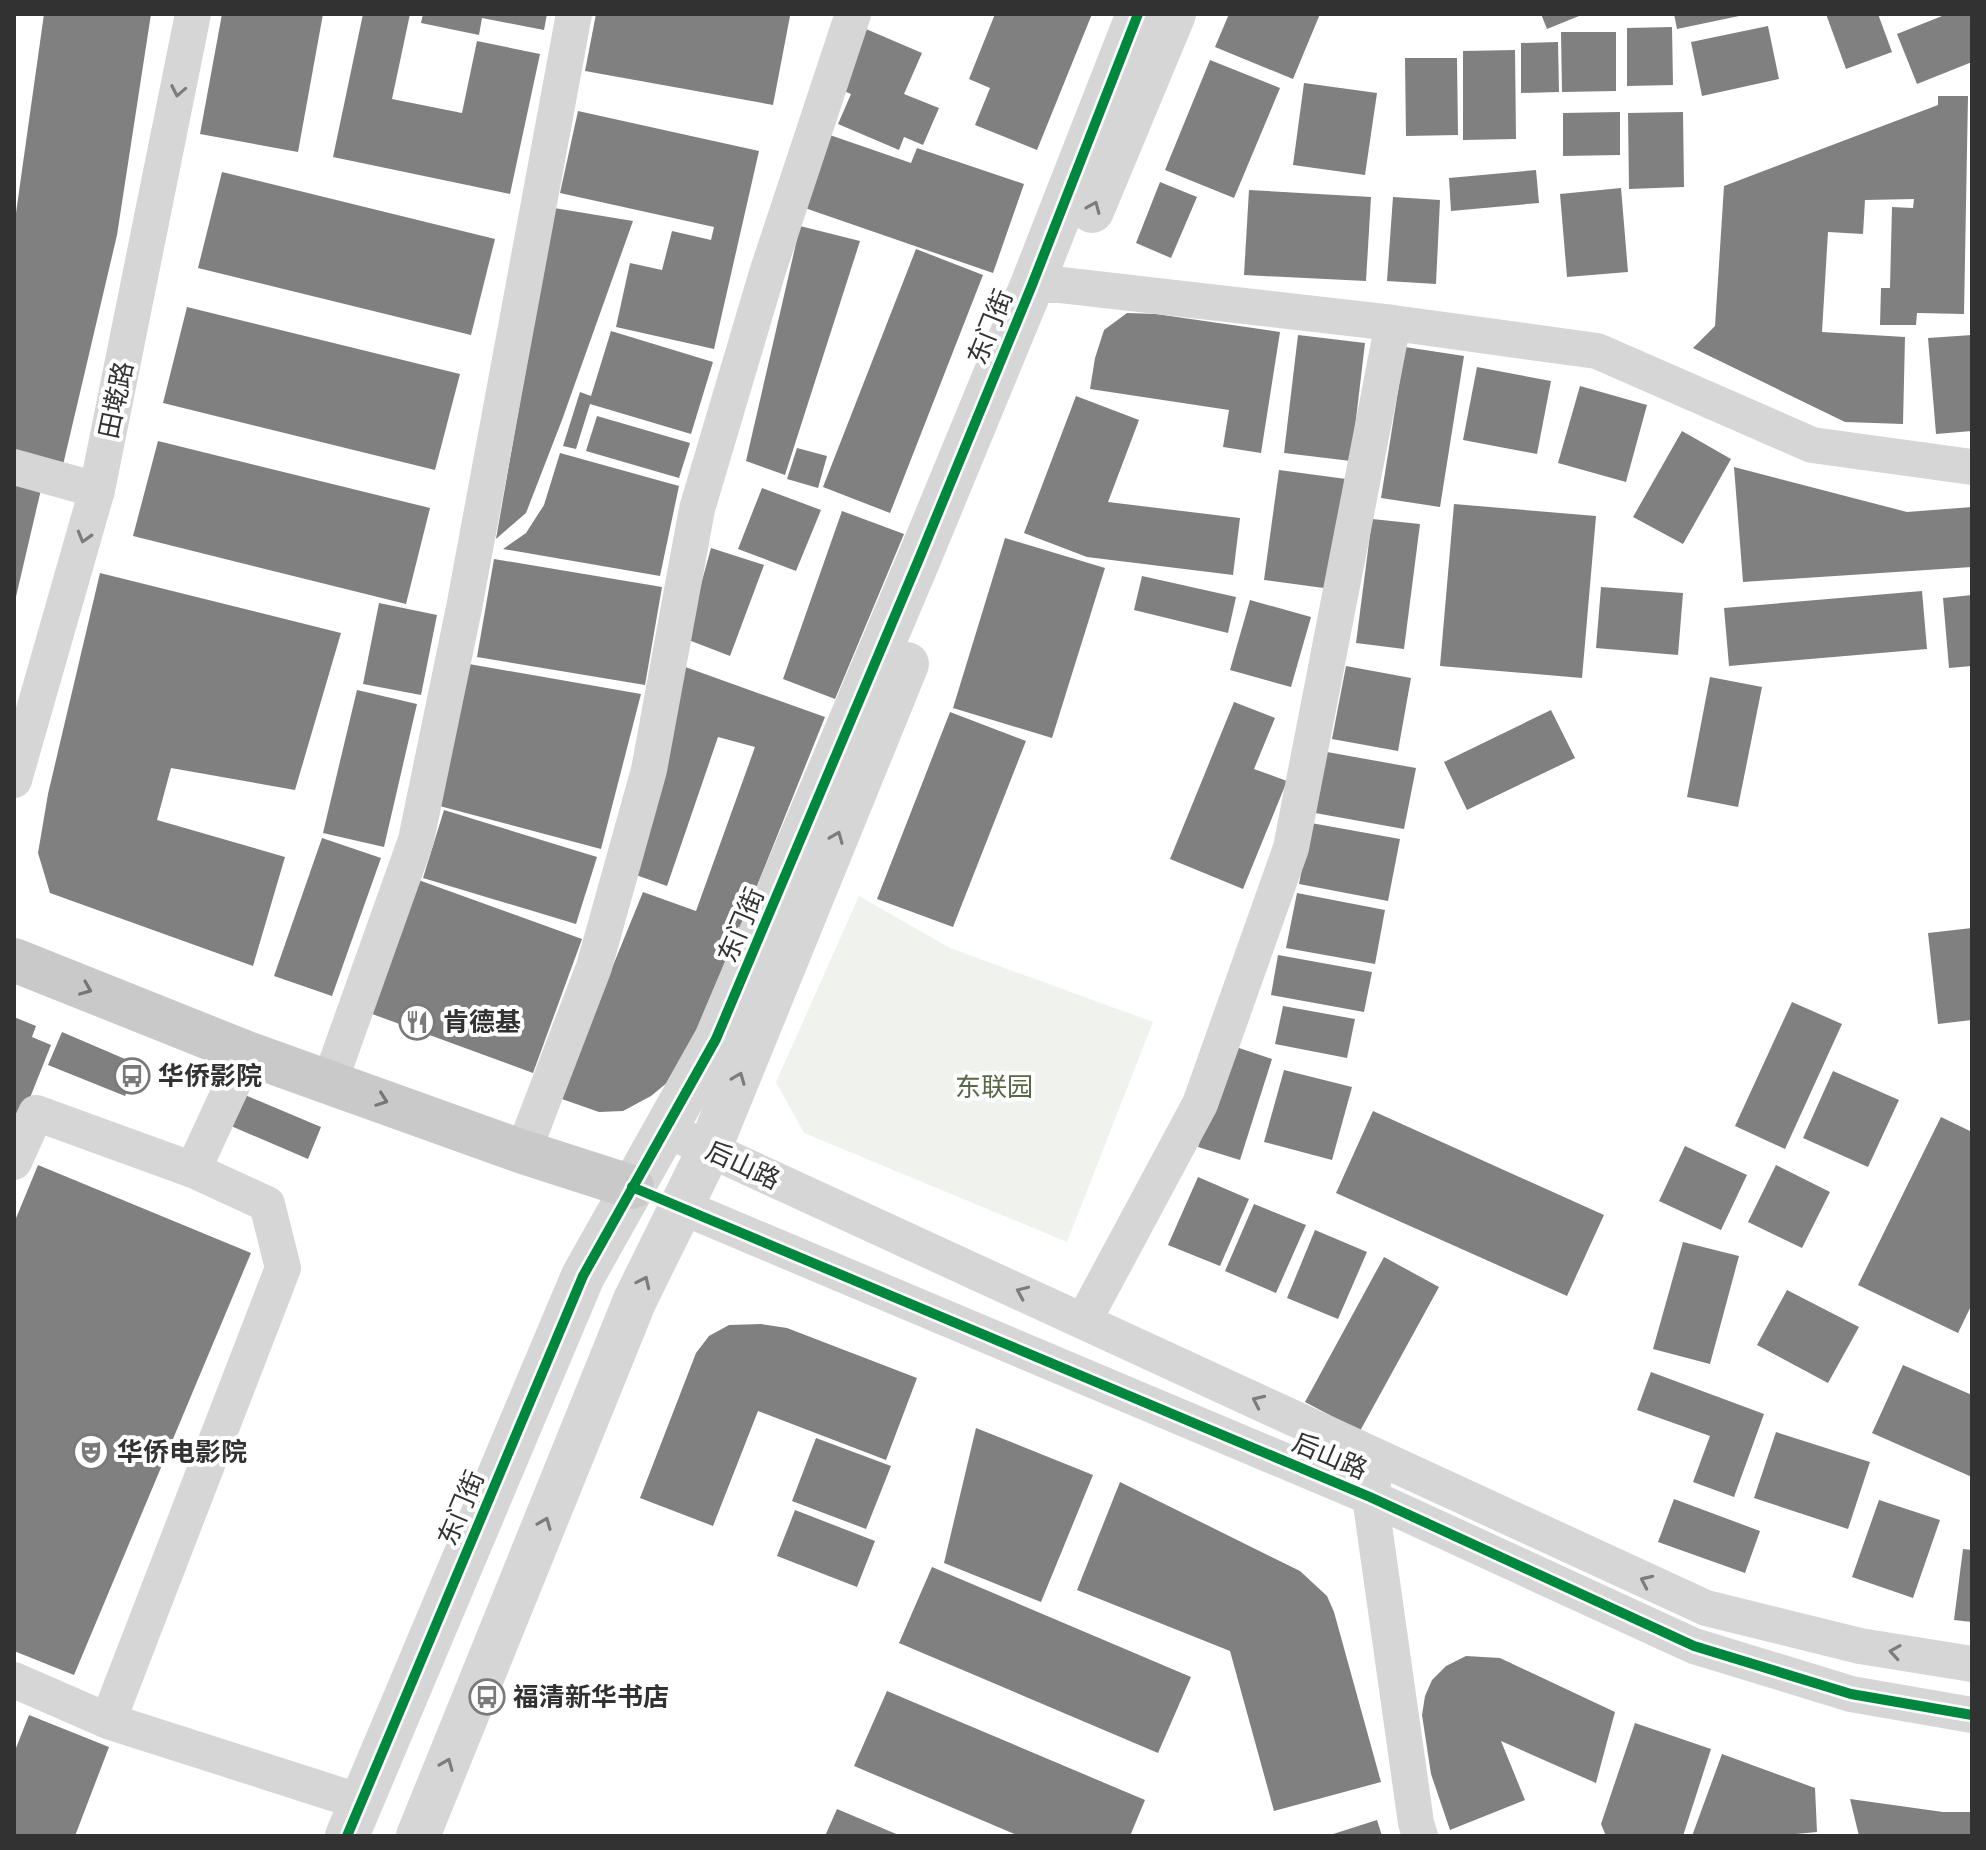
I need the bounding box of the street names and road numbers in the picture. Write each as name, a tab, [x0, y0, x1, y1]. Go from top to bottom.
street label: 东门街	[961, 285, 1019, 369]
street label: 田墘路	[92, 359, 140, 441]
street label: 东门街	[711, 883, 771, 967]
street label: 后山路	[701, 1134, 785, 1196]
street label: 后山路	[1288, 1426, 1372, 1486]
street label: 东门街	[431, 1466, 491, 1550]

